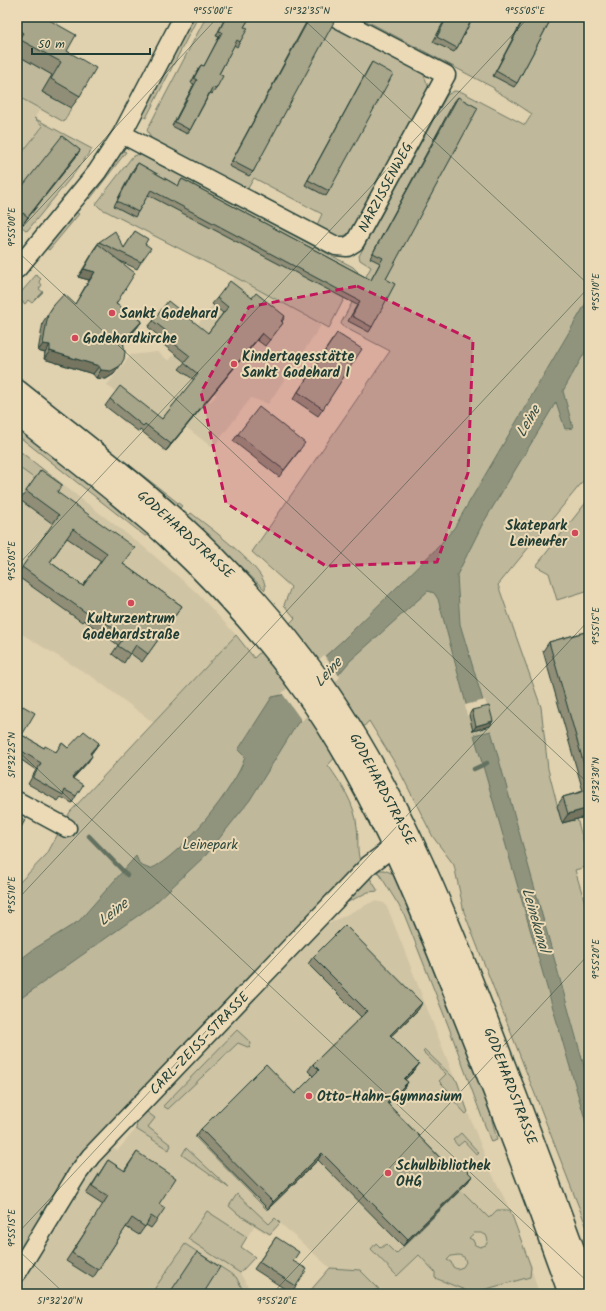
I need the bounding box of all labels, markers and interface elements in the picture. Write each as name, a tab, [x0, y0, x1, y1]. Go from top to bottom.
text: 9°55'00"E	[193, 3, 234, 19]
text: 51°32'35"N	[284, 3, 330, 19]
text: 9°55'05"E	[505, 3, 546, 19]
scale bar	[32, 30, 150, 56]
text: 50 m	[38, 35, 65, 54]
street label: NARZISSENWEG	[353, 138, 419, 237]
text: 9°55'00"E	[4, 206, 20, 247]
text: 9°55'10"E	[588, 272, 604, 311]
place label: Sankt Godehard	[120, 303, 218, 325]
marker: Sankt Godehard	[107, 308, 117, 318]
place label: Godehardkirche	[83, 328, 177, 350]
marker: Godehardkirche	[70, 333, 80, 343]
place label: Kindertagesstätte Sankt Godehard I	[242, 346, 355, 384]
marker: Kindertagesstätte Sankt Godehard I	[229, 359, 239, 369]
water label: Leine	[510, 400, 548, 442]
street label: GODEHARDSTRASSE	[132, 485, 239, 585]
place label: Skatepark Leineufer	[505, 515, 568, 553]
marker: Skatepark Leineufer	[570, 528, 580, 538]
text: 9°55'05"E	[4, 540, 20, 581]
marker: Kulturzentrum Godehardstraße	[126, 598, 136, 608]
text: 9°55'15"E	[588, 606, 604, 645]
place label: Kulturzentrum Godehardstraße	[82, 608, 180, 646]
water label: Leine	[309, 651, 350, 693]
street label: GODEHARDSTRASSE	[343, 730, 421, 850]
text: 51°32'25"N	[4, 732, 20, 778]
text: 51°32'30"N	[588, 757, 604, 803]
park label: Leinepark	[182, 834, 238, 856]
text: 9°55'10"E	[4, 875, 20, 914]
water label: Leinekanal	[514, 885, 557, 959]
water label: Leine	[93, 892, 135, 932]
text: 9°55'20"E	[588, 938, 604, 979]
street label: CARL-ZEISS-STRASSE	[144, 986, 256, 1100]
street label: GODEHARDSTRASSE	[478, 1024, 543, 1149]
place label: Otto-Hahn-Gymnasium	[317, 1086, 462, 1108]
marker: Otto-Hahn-Gymnasium	[304, 1091, 314, 1101]
place label: Schulbibliothek OHG	[396, 1155, 491, 1193]
marker: Schulbibliothek OHG	[383, 1168, 393, 1178]
text: 9°55'15"E	[4, 1208, 20, 1247]
text: 51°32'20"N	[37, 1293, 83, 1309]
text: 9°55'20"E	[257, 1293, 298, 1309]

